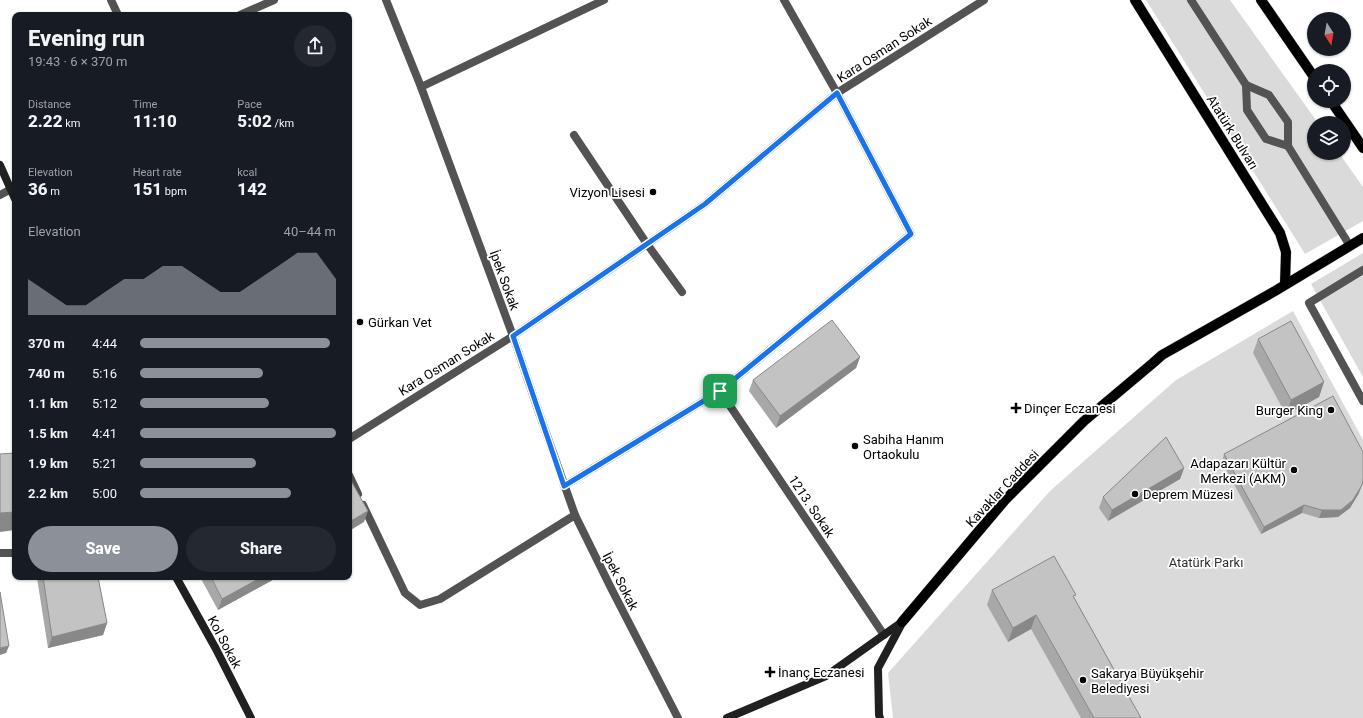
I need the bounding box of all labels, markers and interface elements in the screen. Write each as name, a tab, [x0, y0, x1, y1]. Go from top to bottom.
north arrow	[1307, 12, 1351, 56]
map controls	[1307, 12, 1351, 160]
street label: Kara Osman Sokak	[834, 13, 935, 86]
button: share	[294, 25, 336, 67]
text: Evening run	[28, 26, 145, 51]
text: 19:43 · 6 × 370 m	[28, 54, 127, 69]
button: locate	[1307, 64, 1351, 108]
street label: Atatürk Bulvarı	[1204, 92, 1261, 172]
text: Distance	[28, 98, 71, 111]
text: Time	[133, 98, 157, 111]
text: Pace	[237, 98, 262, 111]
text: 2.22	[28, 111, 62, 131]
text: 11:10	[133, 111, 177, 131]
text: 5:02	[237, 111, 272, 131]
button: layers	[1307, 116, 1351, 160]
text: km	[62, 117, 80, 130]
text: /km	[272, 117, 294, 130]
text: Elevation	[28, 166, 73, 179]
text: Heart rate	[133, 166, 182, 179]
text: kcal	[237, 166, 257, 179]
text: 36	[28, 179, 48, 199]
text: 151	[133, 179, 162, 199]
text: 142	[237, 179, 267, 199]
text: m	[48, 185, 60, 198]
text: bpm	[162, 185, 187, 198]
place label: Vizyon Lisesi	[570, 185, 645, 200]
marker: Vizyon Lisesi	[648, 187, 658, 197]
text: Elevation	[28, 224, 81, 239]
text: 40–44 m	[284, 224, 336, 239]
street label: İpek Sokak	[487, 248, 522, 313]
place label: Gürkan Vet	[368, 315, 432, 330]
marker: Gürkan Vet	[355, 317, 365, 327]
street label: Kara Osman Sokak	[396, 328, 497, 399]
text: 370 m	[28, 336, 65, 351]
text: 4:44	[92, 336, 117, 351]
text: 740 m	[28, 366, 65, 381]
text: 5:16	[92, 366, 117, 381]
pin	[703, 374, 737, 408]
icon: arrive	[709, 380, 731, 402]
text: 1.1 km	[28, 396, 68, 411]
text: 5:12	[92, 396, 117, 411]
place label: Dinçer Eczanesi	[1024, 401, 1116, 416]
marker: Dinçer Eczanesi	[1011, 403, 1021, 413]
place label: Burger King	[1256, 403, 1323, 418]
marker: Burger King	[1326, 405, 1336, 415]
text: 1.5 km	[28, 426, 68, 441]
text: 4:41	[92, 426, 117, 441]
place label: Sabiha Hanım Ortaokulu	[863, 432, 944, 462]
marker: Sabiha Hanım Ortaokulu	[850, 441, 860, 451]
street label: Kavaklar Caddesi	[963, 447, 1042, 530]
text: 1.9 km	[28, 456, 68, 471]
text: 5:21	[92, 456, 117, 471]
place label: Adapazarı Kültür Merkezi (AKM)	[1190, 456, 1287, 486]
marker: Adapazarı Kültür Merkezi (AKM)	[1289, 465, 1299, 475]
street label: 1213. Sokak	[785, 473, 838, 540]
text: 2.2 km	[28, 486, 68, 501]
text: 5:00	[92, 486, 117, 501]
place label: Deprem Müzesi	[1143, 487, 1233, 502]
marker: Deprem Müzesi	[1130, 489, 1140, 499]
button: Save	[28, 526, 178, 572]
button: Share	[186, 526, 336, 572]
street label: İpek Sokak	[600, 550, 642, 613]
park label: Atatürk Parkı	[1169, 555, 1243, 570]
street label: Kol Sokak	[205, 613, 245, 671]
place label: İnanç Eczanesi	[778, 665, 865, 680]
place label: Sakarya Büyükşehir Belediyesi	[1091, 666, 1204, 696]
marker: İnanç Eczanesi	[765, 667, 775, 677]
marker: Sakarya Büyükşehir Belediyesi	[1078, 675, 1088, 685]

